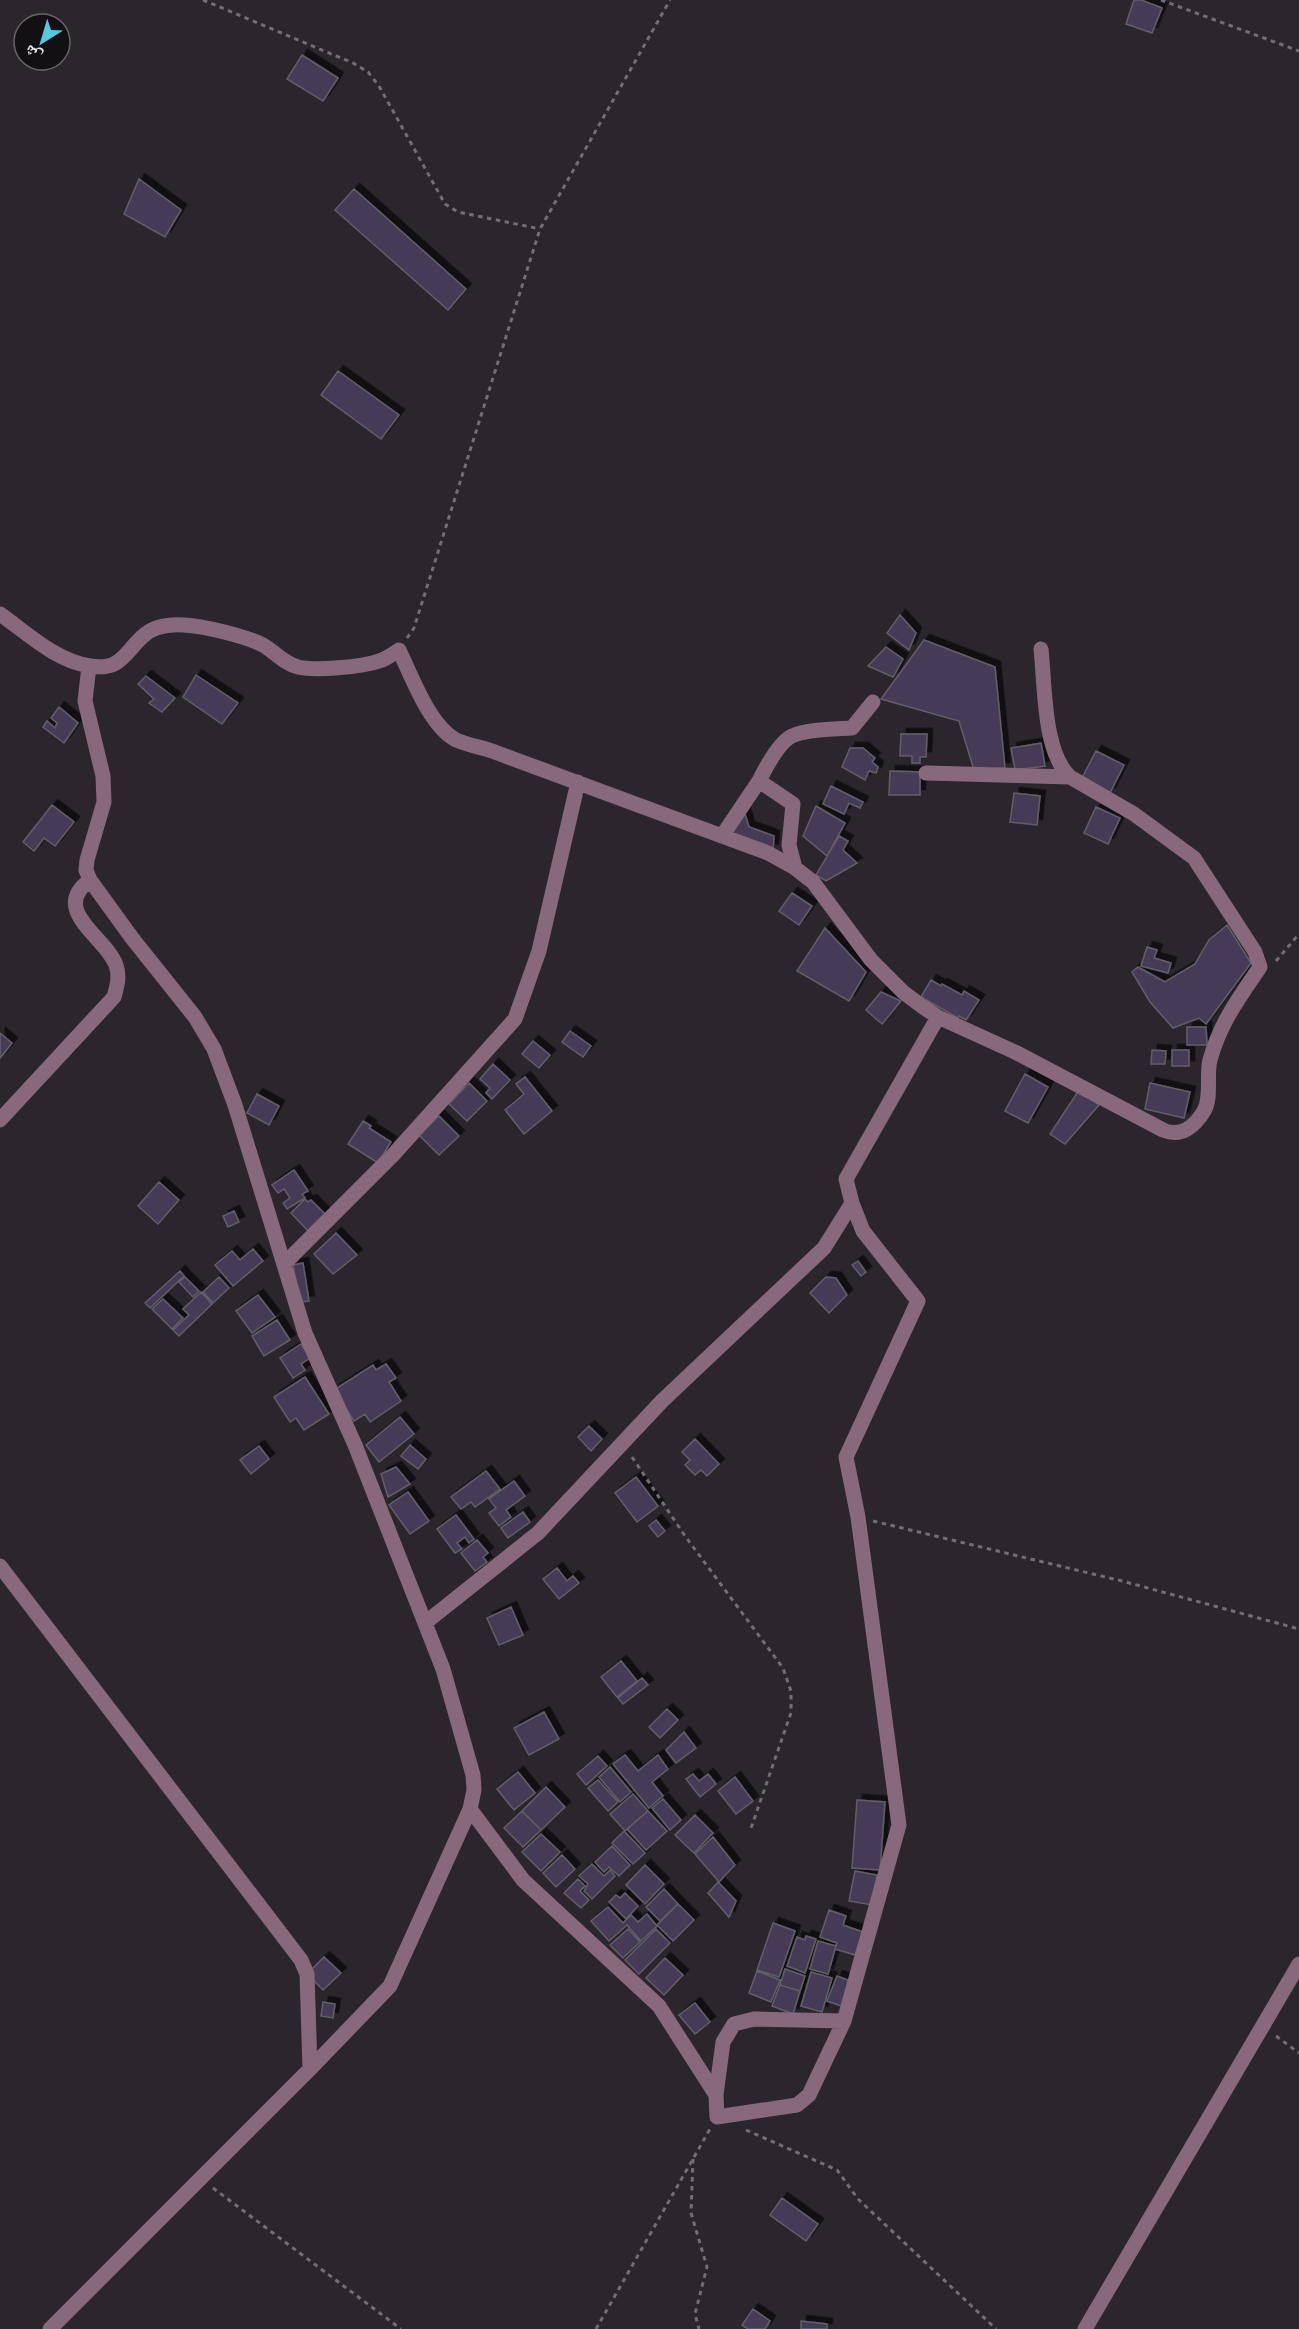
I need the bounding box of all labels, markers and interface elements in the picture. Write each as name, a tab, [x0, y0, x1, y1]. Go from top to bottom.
north arrow	[12, 12, 72, 72]
text: ش	[20, 41, 46, 67]

